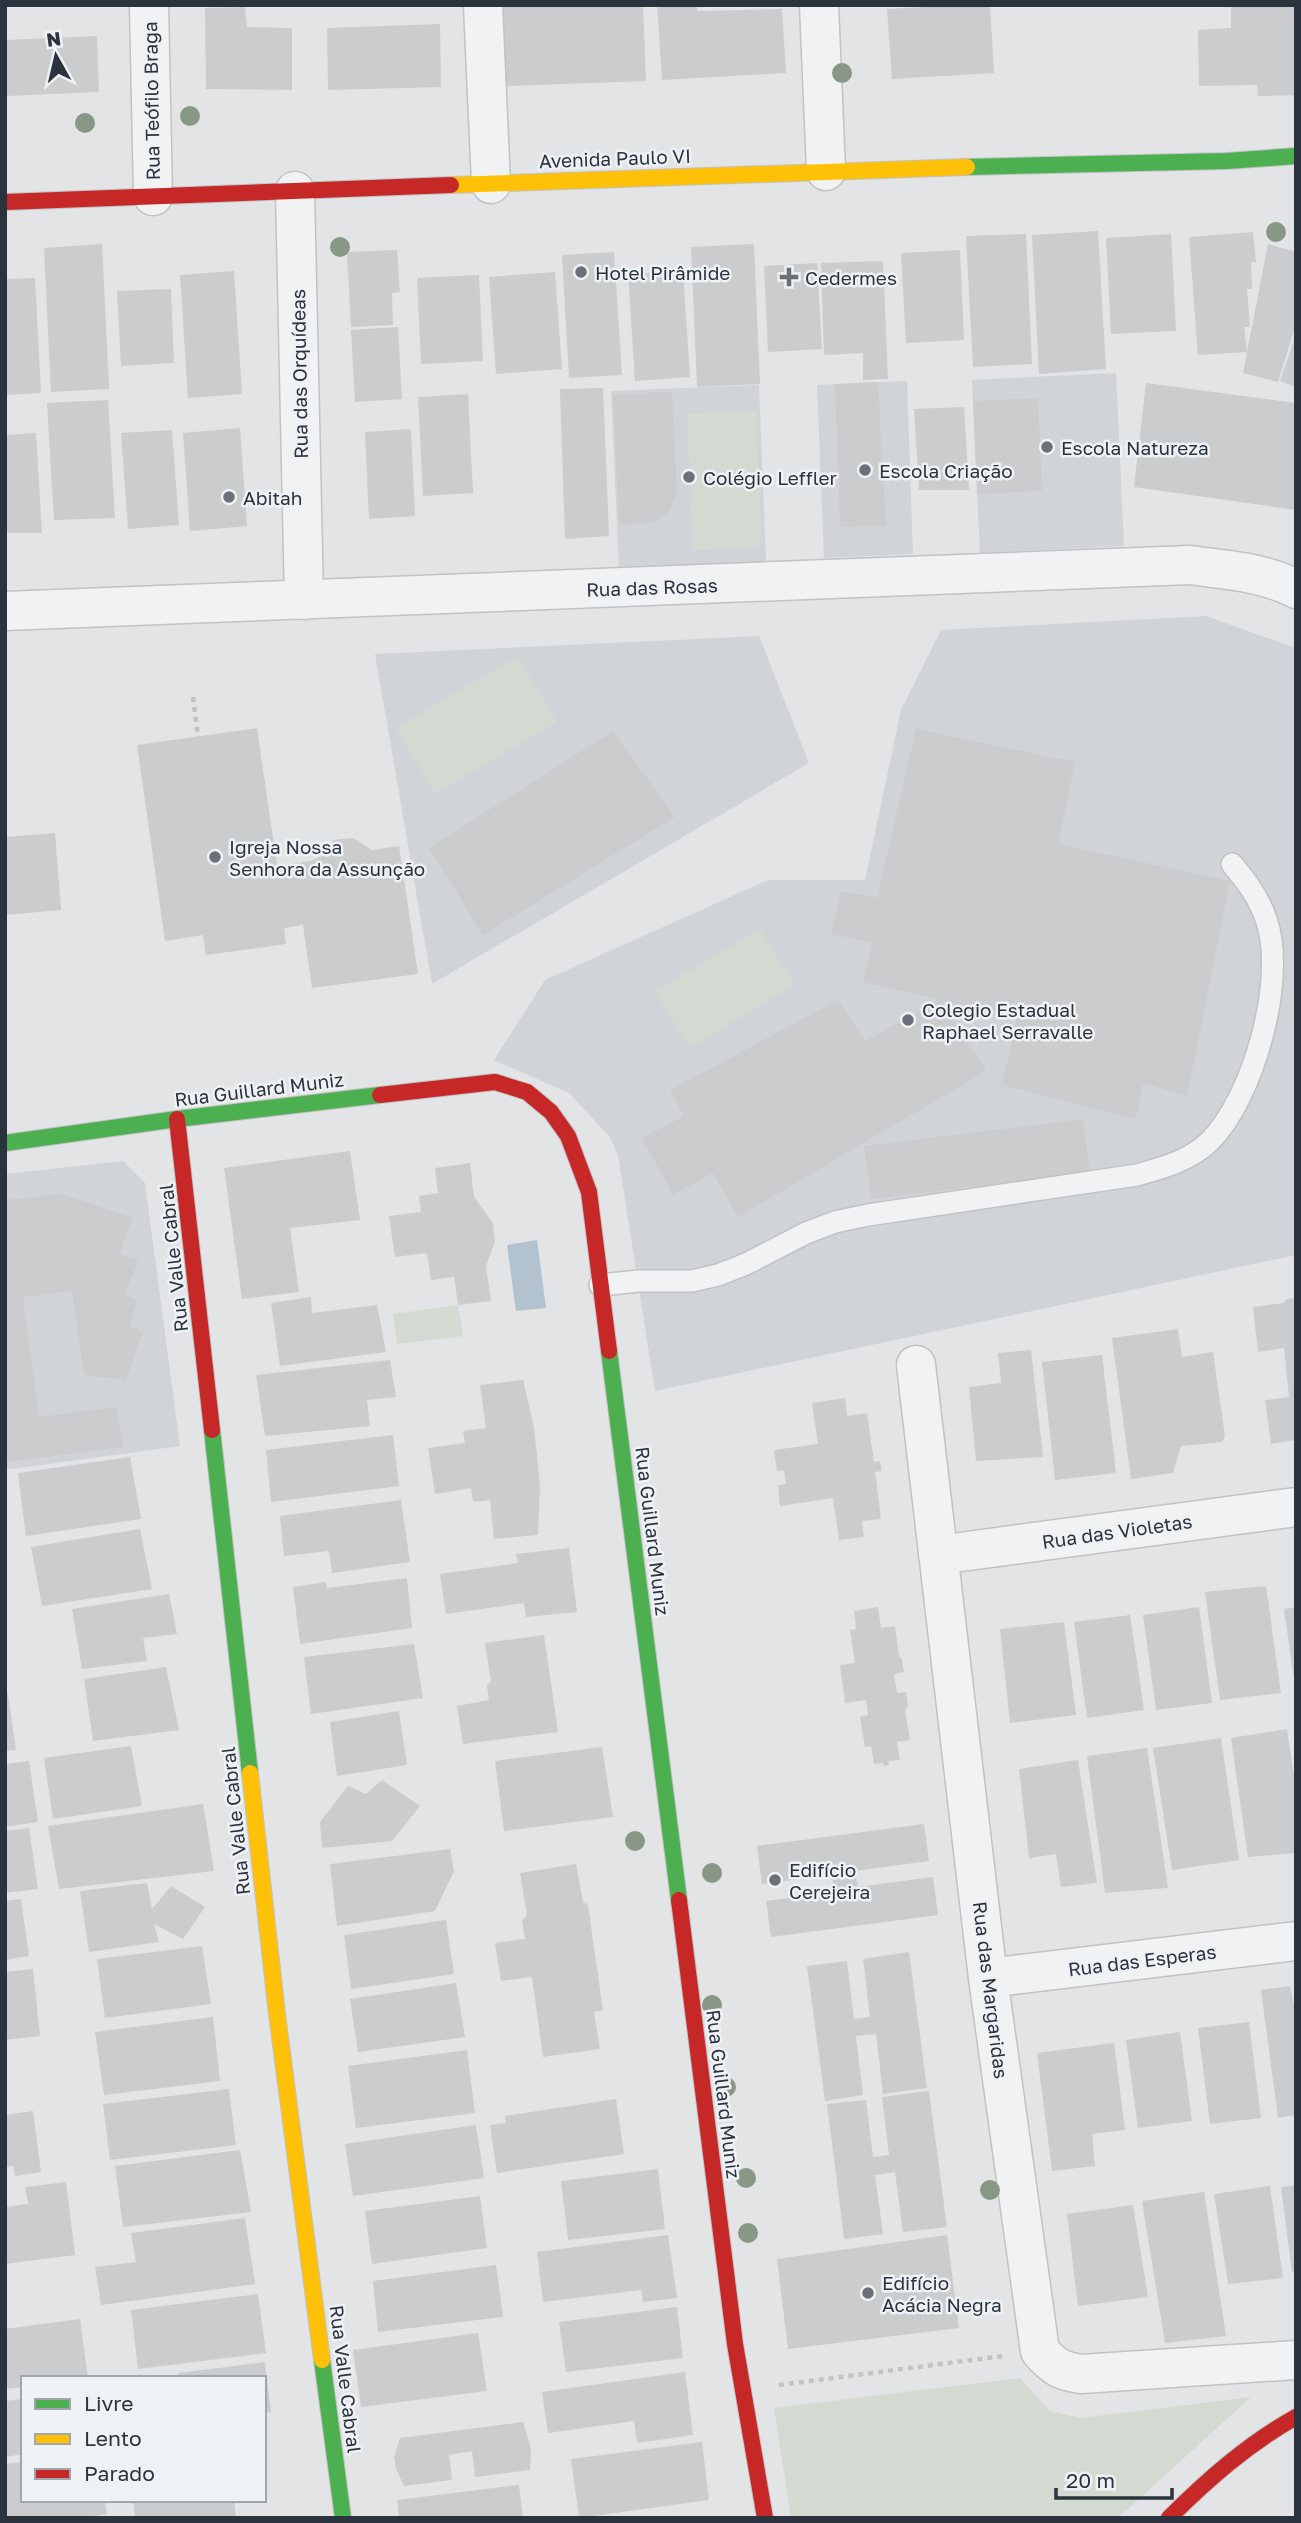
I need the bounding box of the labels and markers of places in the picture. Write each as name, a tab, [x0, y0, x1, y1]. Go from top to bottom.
place label: Hotel Pirâmide	[595, 261, 730, 284]
marker: Hotel Pirâmide	[573, 264, 589, 280]
place label: Cedermes	[805, 266, 897, 289]
marker: Cedermes	[779, 267, 799, 287]
place label: Escola Natureza	[1061, 436, 1209, 459]
marker: Escola Natureza	[1039, 439, 1055, 455]
place label: Escola Criação	[879, 459, 1013, 482]
marker: Escola Criação	[857, 462, 873, 478]
place label: Colégio Leffler	[703, 466, 838, 489]
marker: Colégio Leffler	[681, 469, 697, 485]
place label: Abitah	[243, 486, 303, 509]
marker: Abitah	[221, 489, 237, 505]
place label: Igreja Nossa Senhora da Assunção	[229, 835, 425, 880]
marker: Igreja Nossa Senhora da Assunção	[207, 849, 223, 865]
place label: Colegio Estadual Raphael Serravalle	[922, 998, 1093, 1043]
marker: Colegio Estadual Raphael Serravalle	[900, 1012, 916, 1028]
place label: Edifício Cerejeira	[789, 1858, 870, 1903]
marker: Edifício Cerejeira	[767, 1872, 783, 1888]
place label: Edifício Acácia Negra	[882, 2271, 1002, 2316]
marker: Edifício Acácia Negra	[860, 2285, 876, 2301]

